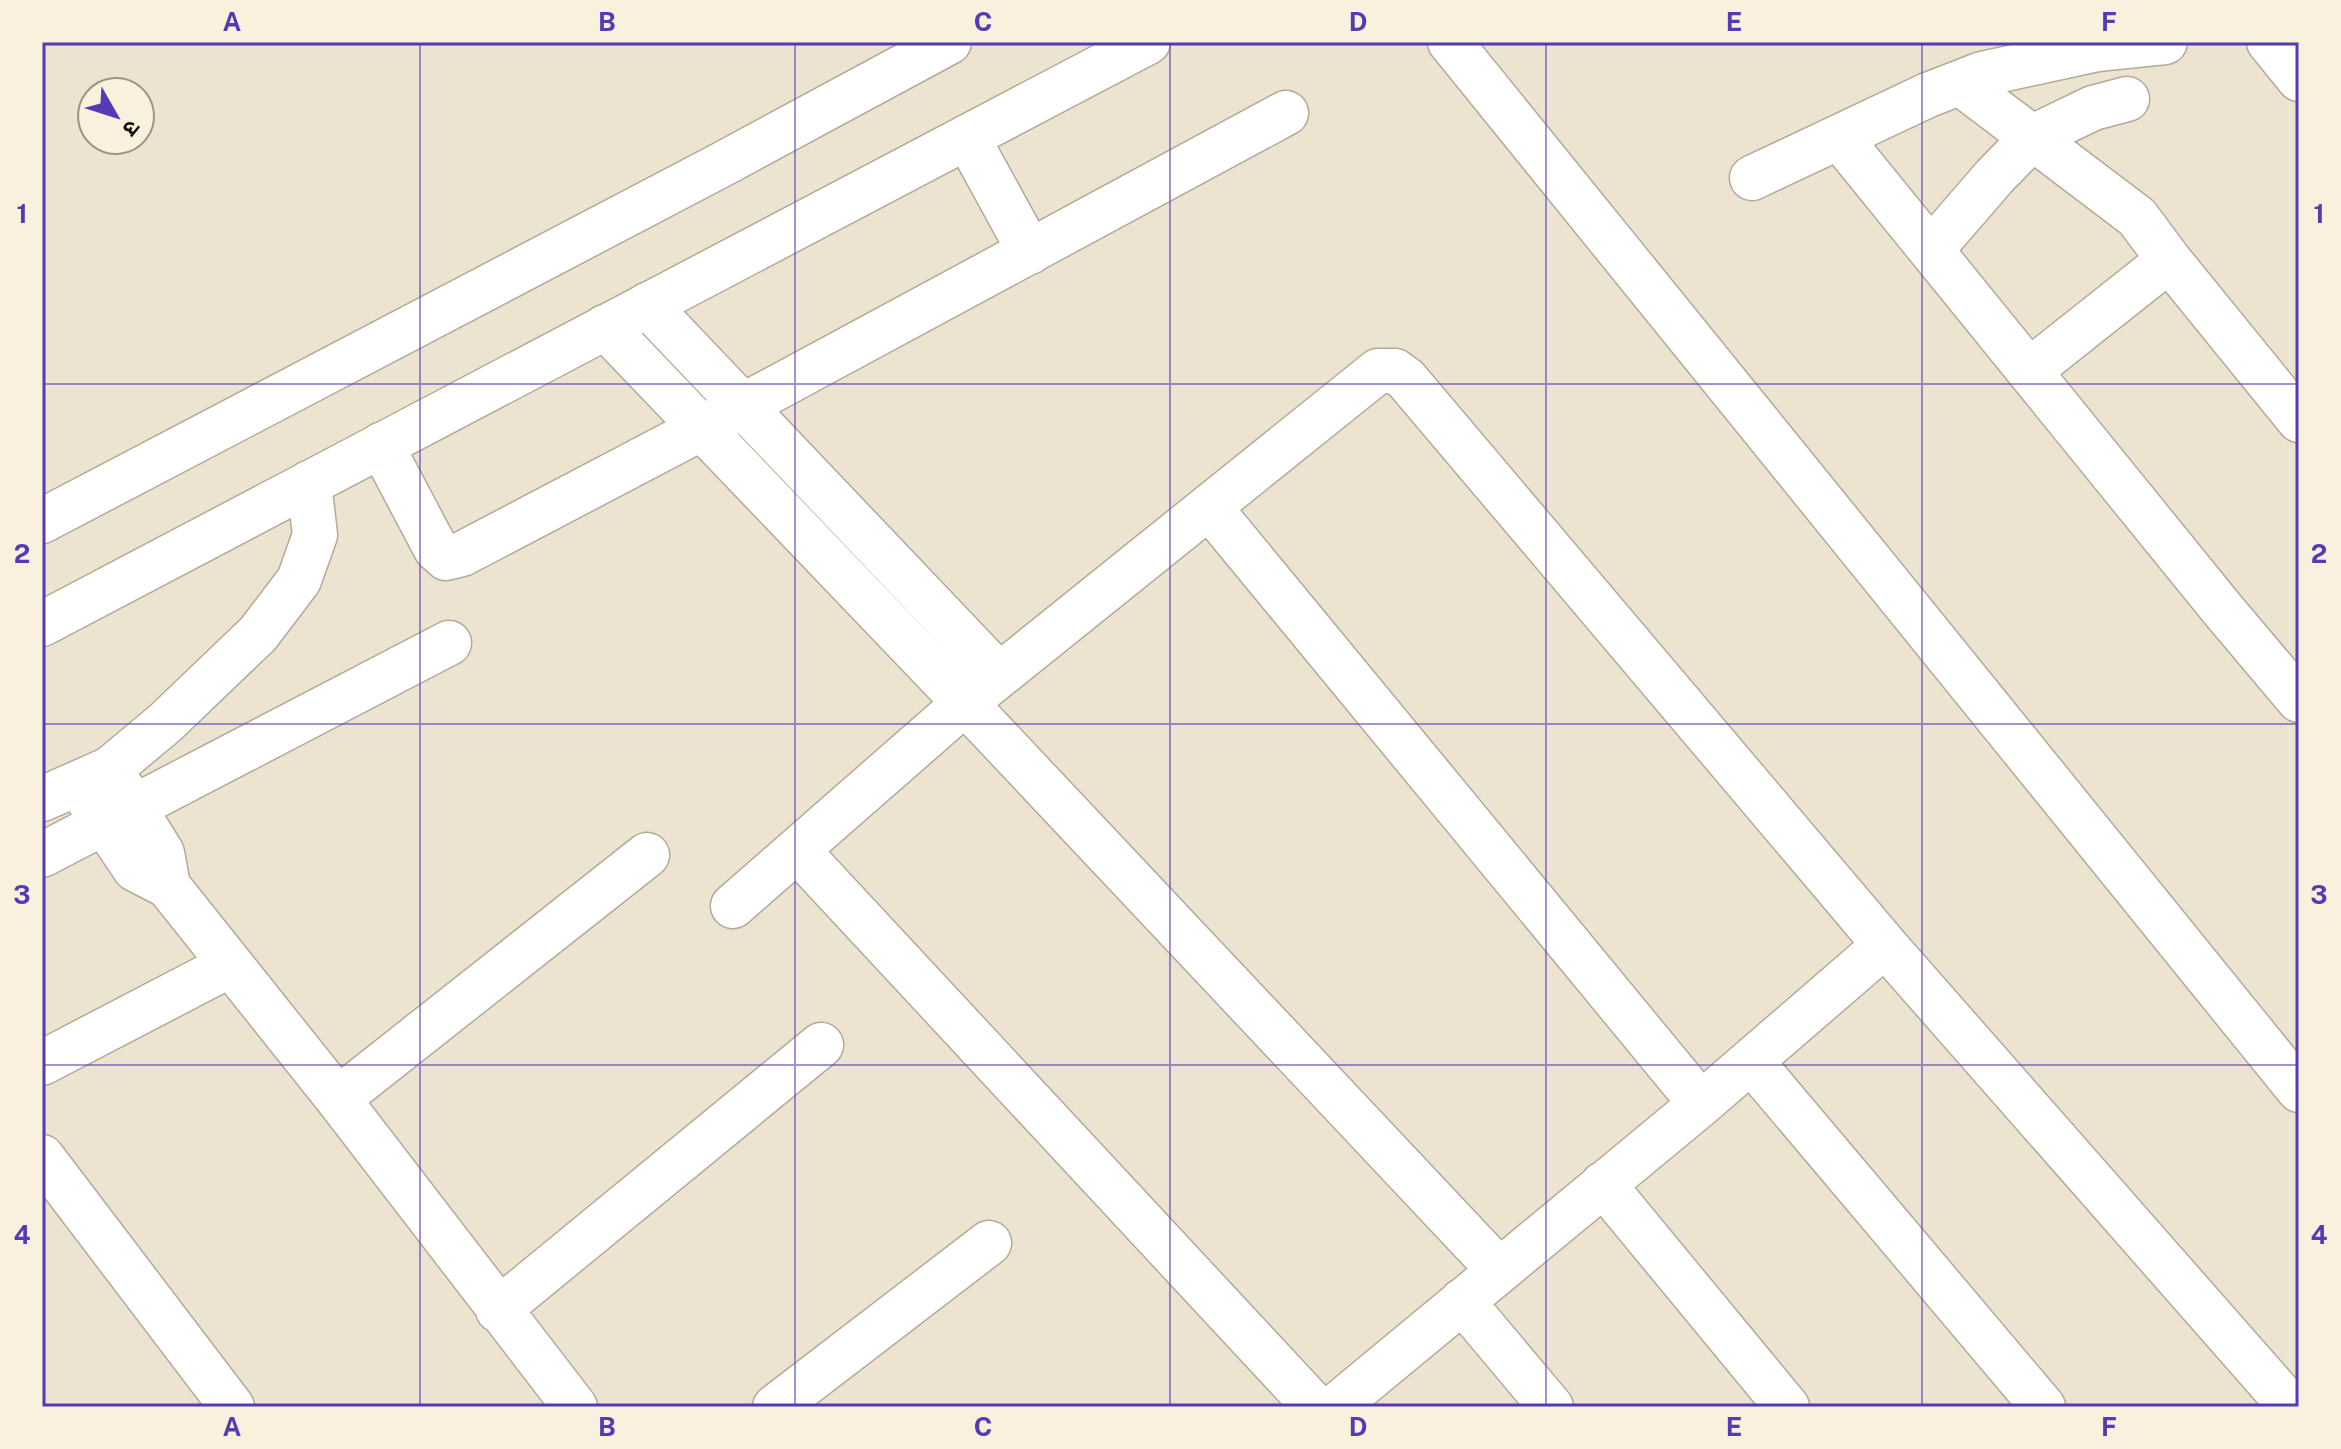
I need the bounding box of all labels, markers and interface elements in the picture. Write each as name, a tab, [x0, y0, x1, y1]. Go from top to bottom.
text: A	[223, 6, 242, 37]
text: B	[598, 6, 616, 37]
text: C	[974, 6, 992, 37]
text: D	[1349, 6, 1367, 37]
text: E	[1726, 6, 1742, 37]
text: F	[2101, 6, 2117, 37]
north arrow	[76, 76, 156, 156]
text: उ	[117, 115, 146, 143]
text: 1	[16, 198, 28, 229]
text: 1	[2313, 198, 2325, 229]
text: 2	[14, 538, 30, 569]
text: 2	[2311, 538, 2327, 569]
text: 3	[13, 879, 31, 910]
text: 3	[2310, 879, 2328, 910]
text: 4	[13, 1219, 31, 1250]
text: 4	[2310, 1219, 2328, 1250]
text: A	[223, 1411, 242, 1442]
text: B	[598, 1411, 616, 1442]
text: C	[974, 1411, 992, 1442]
text: D	[1349, 1411, 1367, 1442]
text: E	[1726, 1411, 1742, 1442]
text: F	[2101, 1411, 2117, 1442]

